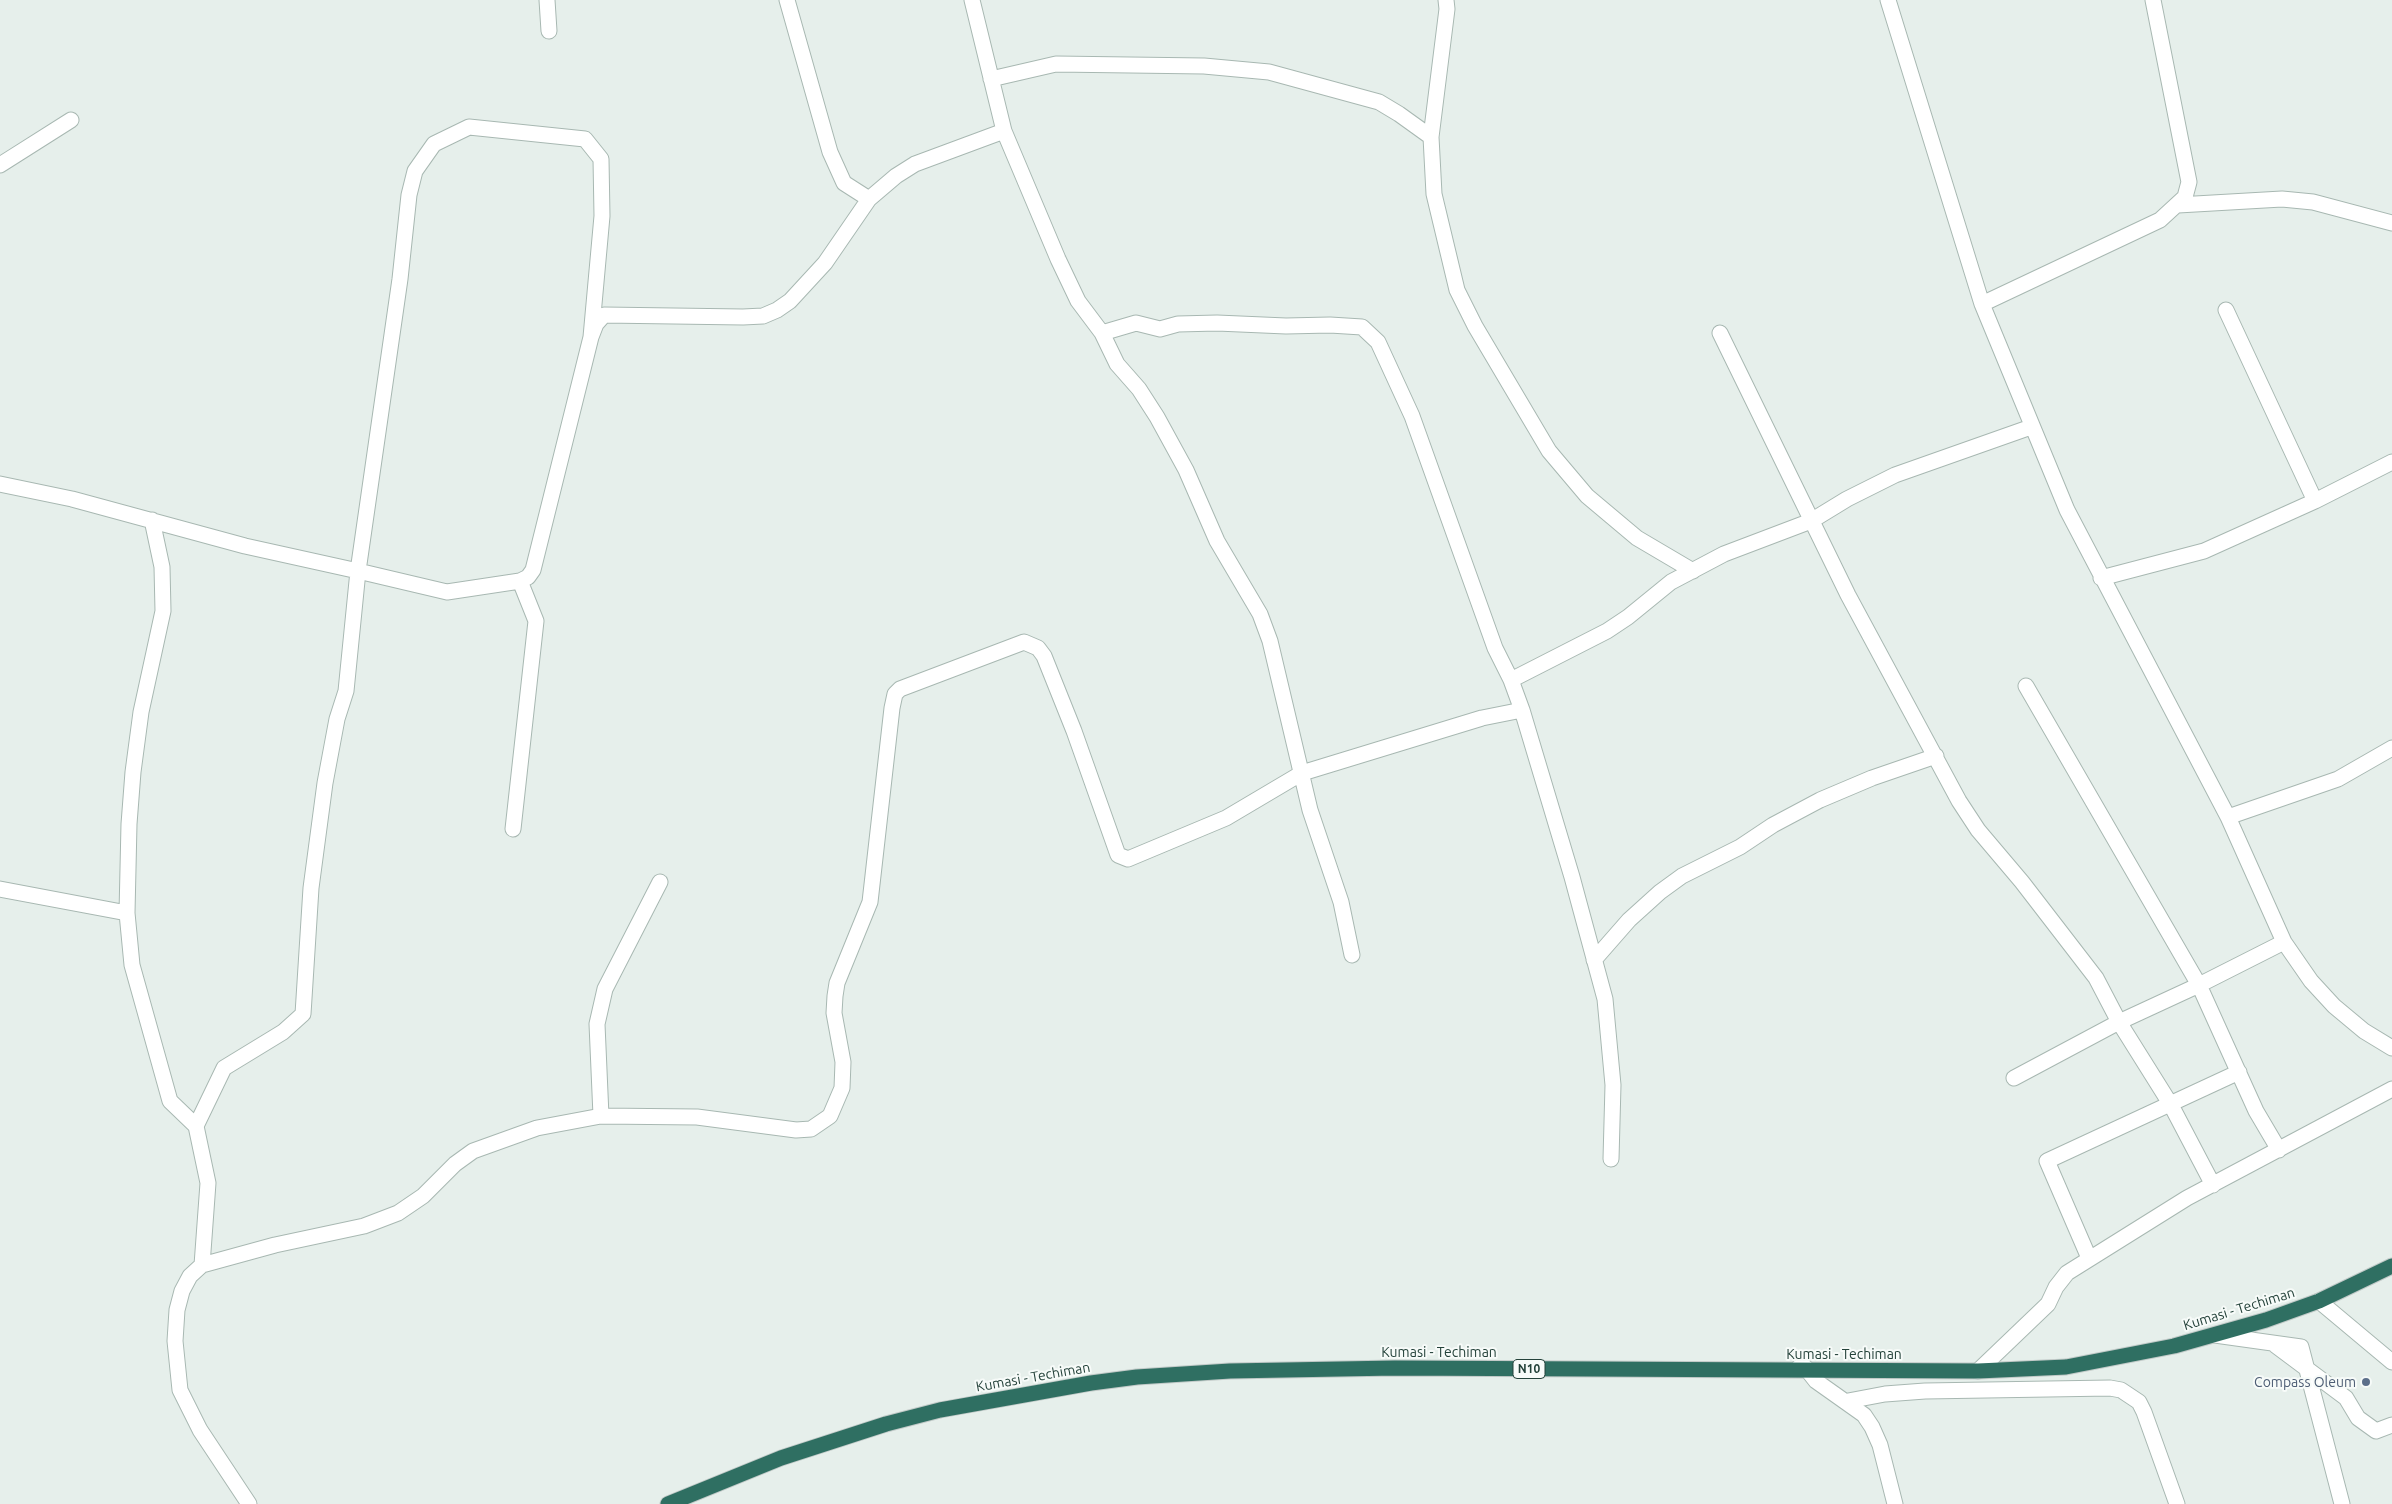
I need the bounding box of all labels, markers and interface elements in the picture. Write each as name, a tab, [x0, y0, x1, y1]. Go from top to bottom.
street label: Kumasi - Techiman	[2181, 1284, 2297, 1334]
street label: Kumasi - Techiman	[1381, 1344, 1497, 1360]
street label: Kumasi - Techiman	[1786, 1346, 1902, 1362]
street label: Kumasi - Techiman	[975, 1359, 1091, 1395]
road number: N10	[1513, 1360, 1545, 1378]
place label: Compass Oleum	[2254, 1374, 2356, 1390]
marker: Compass Oleum	[2360, 1376, 2372, 1388]

